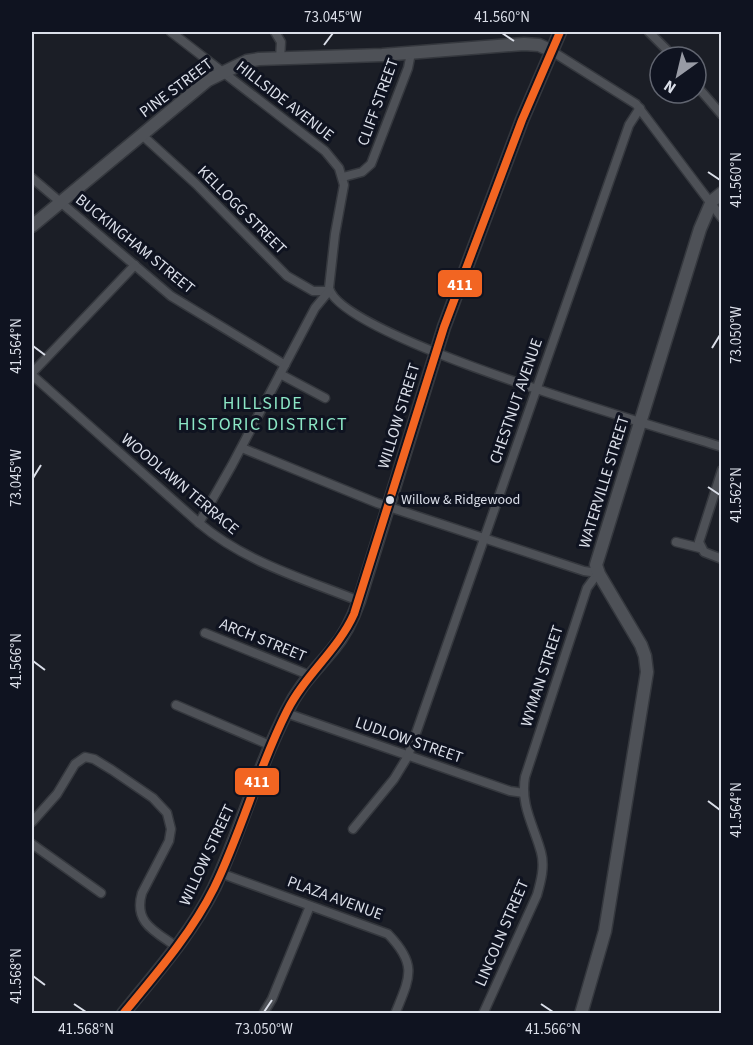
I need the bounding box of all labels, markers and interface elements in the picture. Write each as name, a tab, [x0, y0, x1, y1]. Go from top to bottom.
text: 73.045°W	[304, 7, 362, 28]
text: 41.560°N	[474, 7, 530, 28]
north arrow	[648, 45, 708, 105]
street label: PINE STREET	[135, 53, 218, 123]
street label: CLIFF STREET	[352, 55, 404, 149]
street label: HILLSIDE AVENUE	[232, 56, 338, 146]
text: N	[660, 75, 681, 99]
text: 41.560°N	[726, 152, 747, 208]
street label: KELLOGG STREET	[193, 161, 292, 260]
street label: BUCKINGHAM STREET	[71, 189, 200, 299]
line badge: 411	[437, 269, 483, 298]
text: 411	[447, 274, 473, 296]
text: 73.050°W	[726, 306, 747, 364]
text: 41.564°N	[6, 318, 27, 374]
street label: CHESTNUT AVENUE	[484, 335, 548, 467]
street label: WILLOW STREET	[372, 360, 426, 472]
district label: HILLSIDE HISTORIC DISTRICT	[178, 391, 348, 437]
street label: WATERVILLE STREET	[573, 413, 635, 551]
street label: WOODLAWN TERRACE	[116, 428, 244, 540]
text: 73.045°W	[6, 449, 27, 507]
text: 41.562°N	[726, 467, 747, 523]
place label: Willow & Ridgewood	[401, 490, 520, 510]
marker: Willow & Ridgewood	[384, 494, 396, 506]
street label: ARCH STREET	[216, 613, 310, 668]
street label: WYMAN STREET	[515, 622, 569, 730]
text: 41.566°N	[6, 633, 27, 689]
street label: LUDLOW STREET	[352, 711, 466, 769]
line badge: 411	[234, 767, 280, 796]
text: 411	[244, 771, 270, 793]
text: 41.564°N	[726, 782, 747, 838]
street label: WILLOW STREET	[174, 800, 240, 909]
street label: PLAZA AVENUE	[284, 871, 386, 925]
street label: LINCOLN STREET	[470, 876, 535, 990]
text: 41.568°N	[6, 948, 27, 1004]
text: 41.568°N	[58, 1019, 114, 1040]
text: 73.050°W	[235, 1019, 293, 1040]
text: 41.566°N	[525, 1019, 581, 1040]

